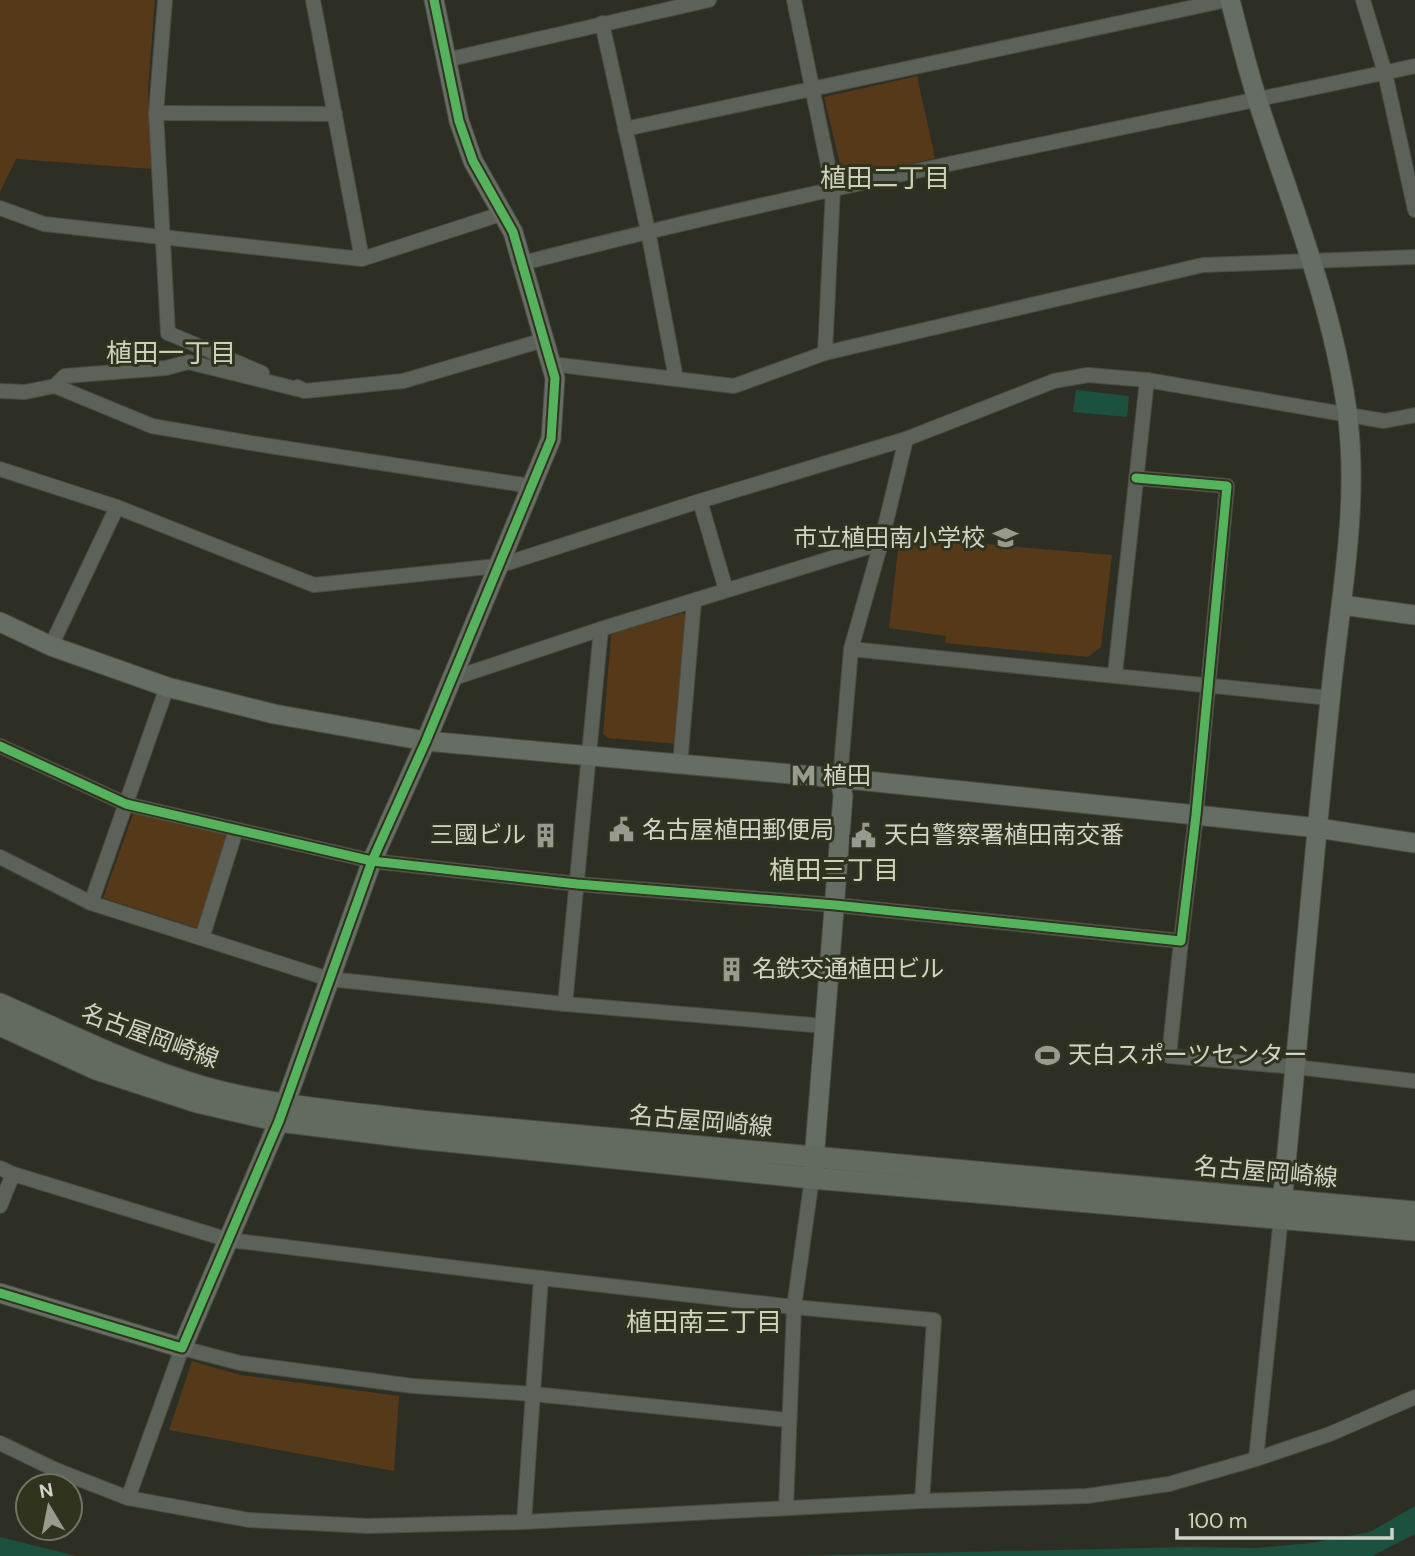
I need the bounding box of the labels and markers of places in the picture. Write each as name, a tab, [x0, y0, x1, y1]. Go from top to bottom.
place label: 市立植田南小学校	[793, 522, 985, 553]
school or university icon: 市立植田南小学校	[991, 524, 1019, 552]
place label: 植田	[823, 760, 871, 791]
metro station icon: 植田	[789, 762, 817, 790]
place label: 名古屋植田郵便局	[642, 814, 834, 845]
public building icon: 名古屋植田郵便局	[608, 816, 636, 844]
place label: 三國ビル	[430, 819, 526, 850]
place label: 天白警察署植田南交番	[884, 819, 1124, 850]
building icon: 三國ビル	[532, 821, 560, 849]
public building icon: 天白警察署植田南交番	[850, 821, 878, 849]
place label: 名鉄交通植田ビル	[752, 953, 944, 984]
building icon: 名鉄交通植田ビル	[718, 955, 746, 983]
place label: 天白スポーツセンター	[1068, 1039, 1308, 1070]
sports icon: 天白スポーツセンター	[1034, 1041, 1062, 1069]

